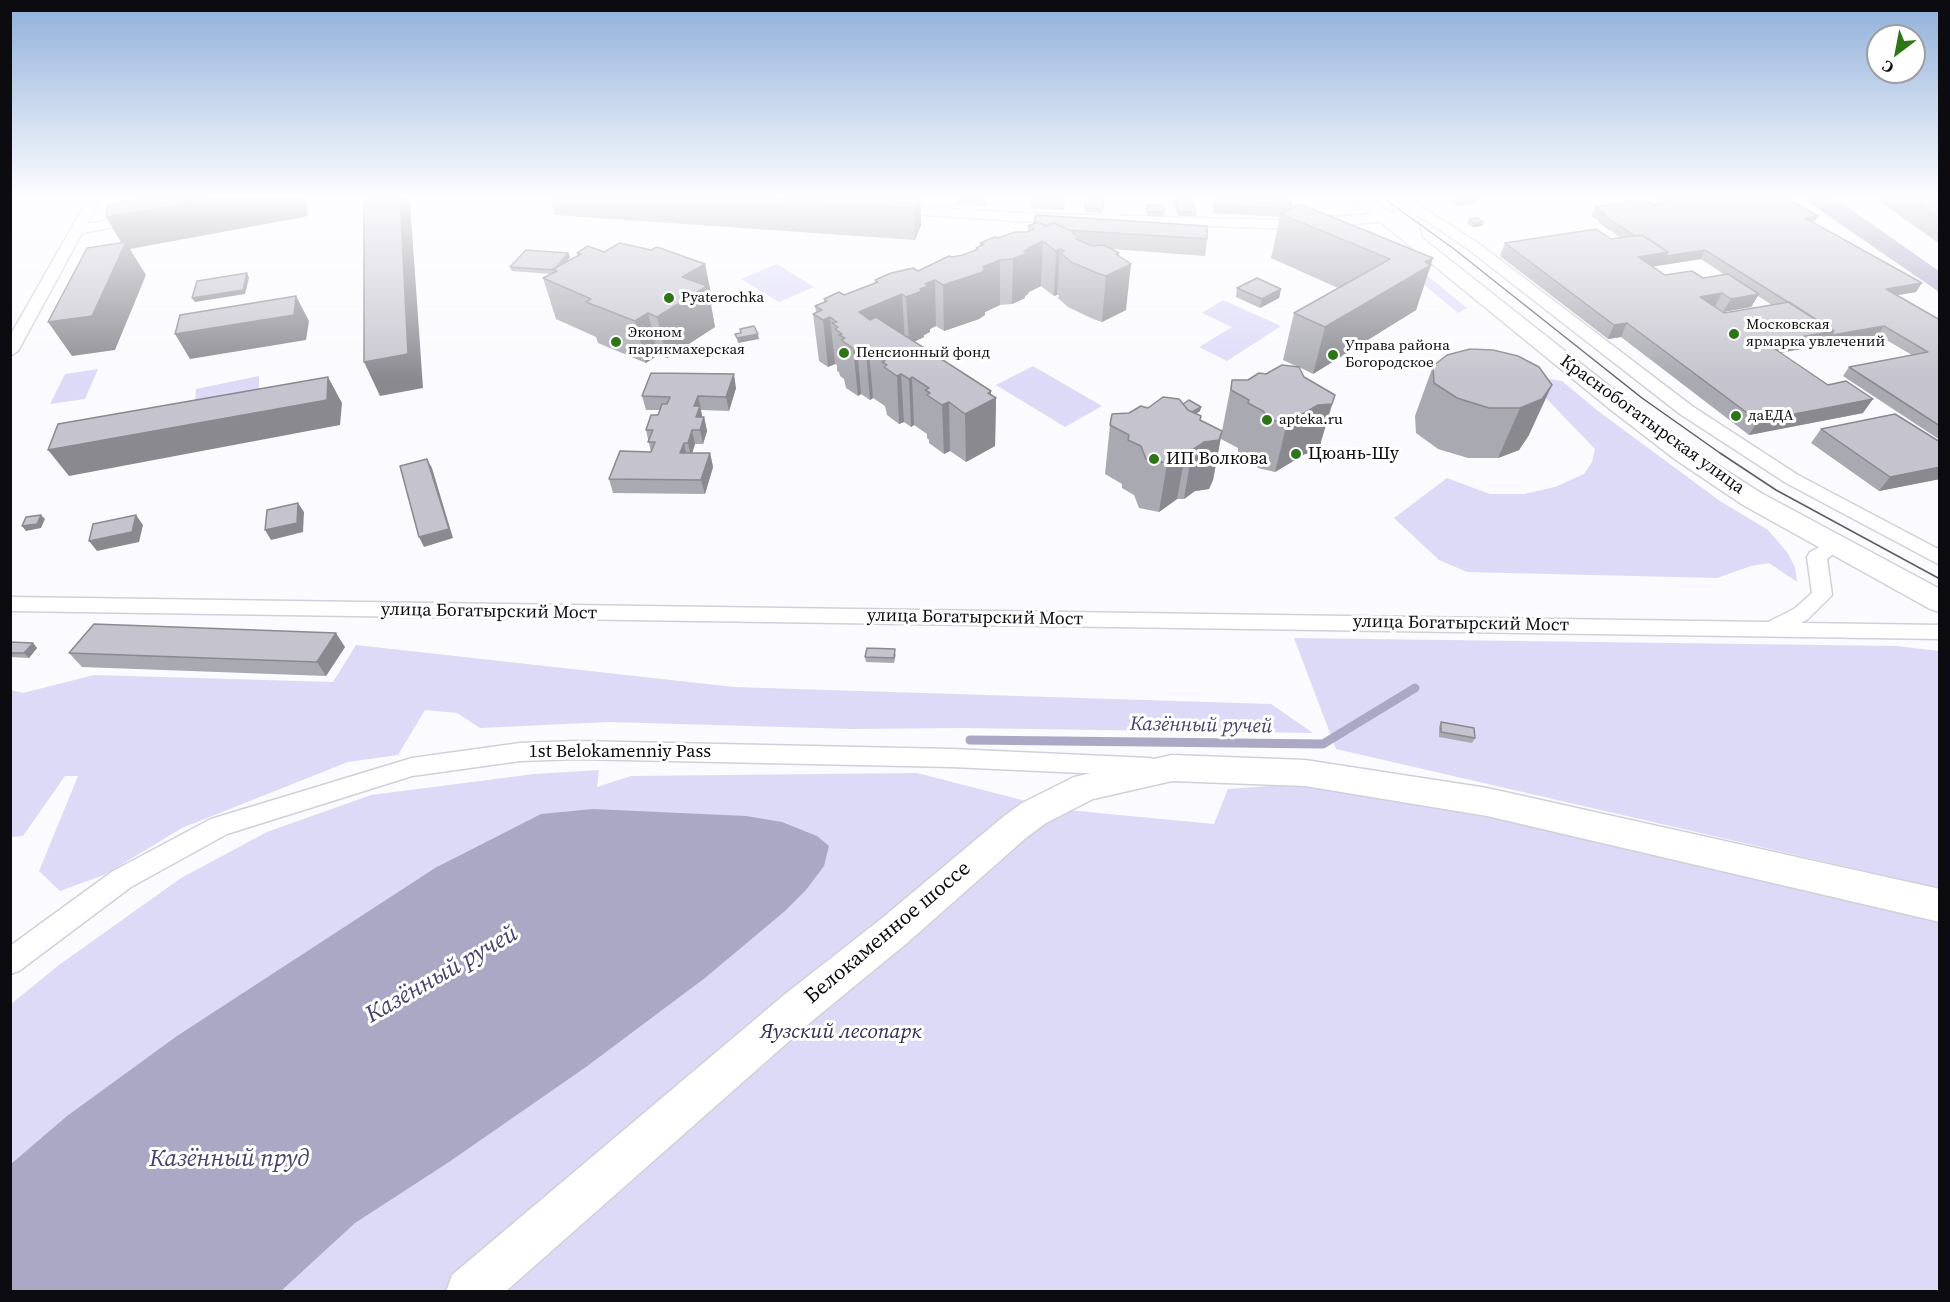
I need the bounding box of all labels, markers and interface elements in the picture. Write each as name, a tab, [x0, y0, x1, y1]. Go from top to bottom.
north arrow	[1866, 24, 1926, 84]
text: С	[1877, 56, 1898, 80]
place label: Pyaterochka	[681, 289, 764, 307]
marker: Pyaterochka	[662, 291, 676, 305]
place label: Московская ярмарка увлечений	[1746, 316, 1885, 351]
place label: Эконом парикмахерская	[628, 324, 745, 359]
marker: Московская ярмарка увлечений	[1727, 327, 1741, 341]
marker: Эконом парикмахерская	[609, 335, 623, 349]
place label: Управа района Богородское	[1345, 337, 1450, 372]
place label: Пенсионный фонд	[856, 344, 990, 362]
marker: Пенсионный фонд	[837, 346, 851, 360]
marker: Управа района Богородское	[1326, 348, 1340, 362]
street label: Краснобогатырская улица	[1556, 351, 1748, 499]
place label: даЕДА	[1748, 407, 1794, 425]
marker: даЕДА	[1729, 409, 1743, 423]
place label: apteka.ru	[1279, 411, 1343, 429]
marker: apteka.ru	[1260, 413, 1274, 427]
place label: Цюань-Шу	[1308, 443, 1399, 465]
marker: Цюань-Шу	[1289, 447, 1303, 461]
place label: ИП Волкова	[1166, 448, 1268, 470]
marker: ИП Волкова	[1147, 452, 1161, 466]
street label: улица Богатырский Мост	[381, 599, 597, 625]
street label: улица Богатырский Мост	[867, 605, 1083, 631]
street label: улица Богатырский Мост	[1353, 611, 1569, 637]
water label: Казённый ручей	[1130, 713, 1272, 739]
street label: 1st Belokamenniy Pass	[529, 741, 711, 763]
street label: Белокаменное шоссе	[800, 856, 976, 1010]
water label: Казённый ручей	[361, 920, 523, 1030]
park label: Яузский лесопарк	[760, 1020, 922, 1046]
water label: Казённый пруд	[149, 1146, 309, 1174]

